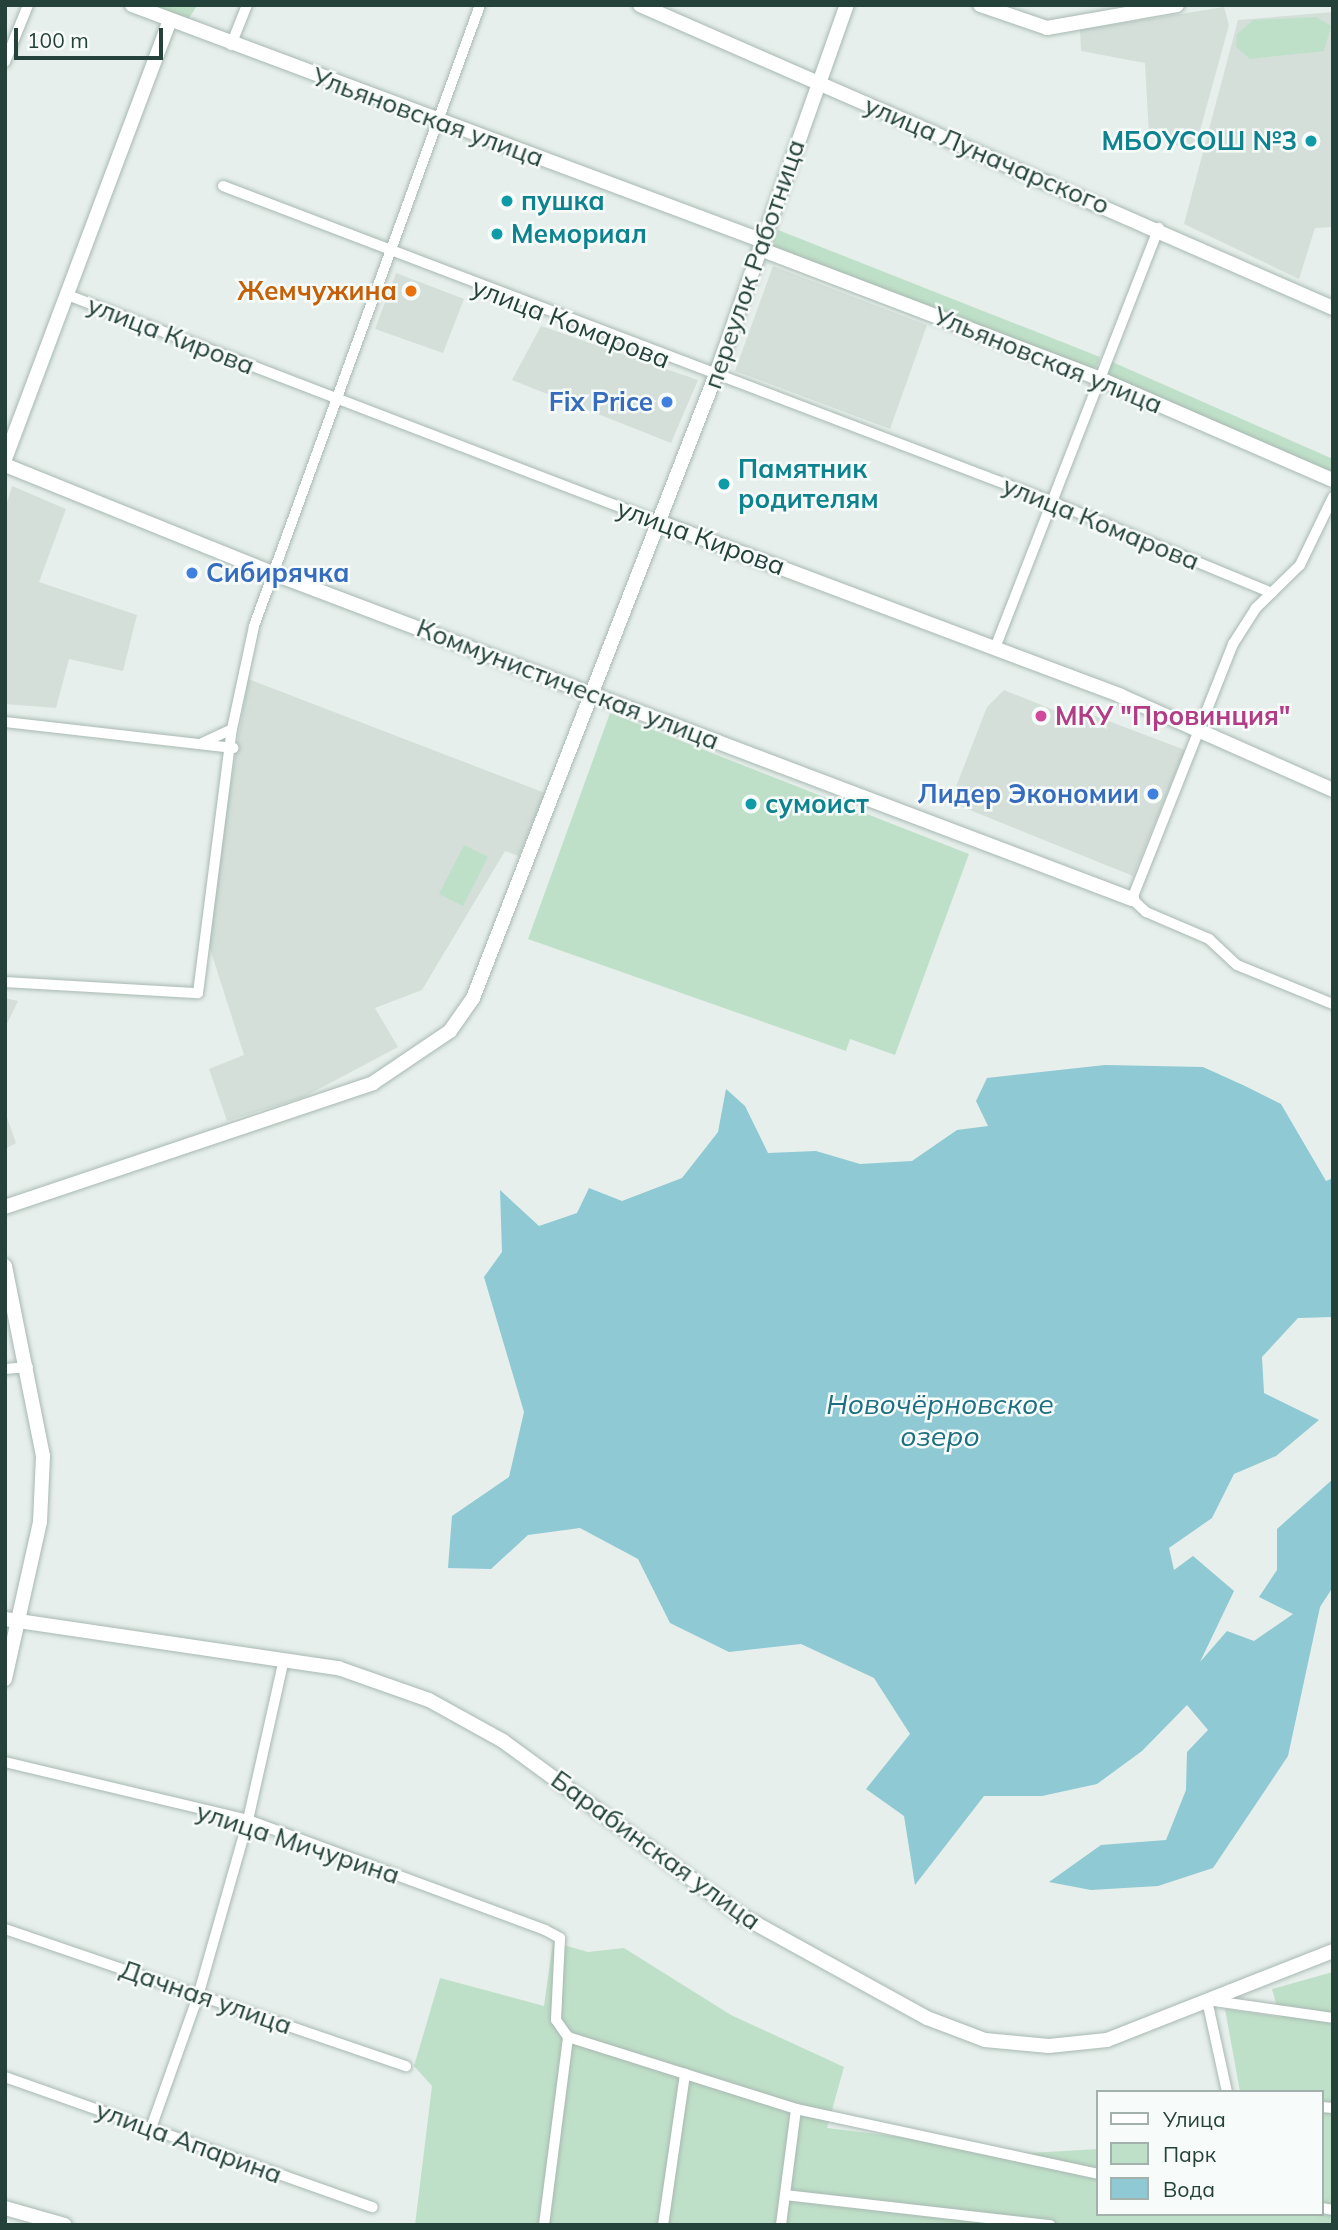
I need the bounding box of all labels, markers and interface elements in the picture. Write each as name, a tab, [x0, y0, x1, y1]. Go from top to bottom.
scale bar	[18, 14, 166, 58]
text: 100 m	[27, 27, 89, 53]
street label: Ульяновская улица	[308, 61, 548, 173]
street label: улица Луначарского	[860, 89, 1114, 221]
place label: МБОУСОШ №3	[1101, 125, 1297, 157]
marker: МБОУСОШ №3	[1303, 133, 1319, 149]
street label: переулок Работница	[697, 135, 811, 393]
place label: пушка	[521, 185, 605, 217]
marker: пушка	[499, 193, 515, 209]
place label: Мемориал	[511, 218, 647, 250]
marker: Мемориал	[489, 226, 505, 242]
street label: улица Комарова	[468, 271, 674, 375]
place label: Жемчужина	[237, 275, 397, 307]
marker: Жемчужина	[403, 283, 419, 299]
street label: улица Кирова	[83, 289, 259, 381]
street label: Ульяновская улица	[929, 300, 1167, 420]
place label: Fix Price	[549, 386, 653, 418]
marker: Fix Price	[659, 394, 675, 410]
place label: Памятник родителям	[738, 453, 879, 514]
street label: улица Комарова	[998, 469, 1204, 577]
marker: Памятник родителям	[716, 476, 732, 492]
street label: улица Кирова	[613, 492, 789, 582]
place label: Сибирячка	[206, 557, 349, 589]
marker: Сибирячка	[184, 565, 200, 581]
street label: Коммунистическая улица	[412, 612, 724, 756]
place label: МКУ "Провинция"	[1055, 700, 1290, 732]
marker: МКУ "Провинция"	[1033, 708, 1049, 724]
place label: Лидер Экономии	[918, 778, 1139, 810]
marker: Лидер Экономии	[1145, 786, 1161, 802]
place label: сумоист	[765, 788, 869, 820]
marker: сумоист	[743, 796, 759, 812]
water label: Новочёрновское озеро	[826, 1387, 1054, 1453]
street label: Барабинская улица	[545, 1764, 767, 1936]
street label: улица Мичурина	[192, 1795, 404, 1891]
street label: Дачная улица	[116, 1953, 296, 2041]
legend	[1096, 2090, 1324, 2216]
street label: улица Апарина	[92, 2094, 286, 2190]
text: Улица	[1163, 2106, 1226, 2132]
text: Парк	[1163, 2141, 1216, 2167]
text: Вода	[1163, 2176, 1215, 2202]

